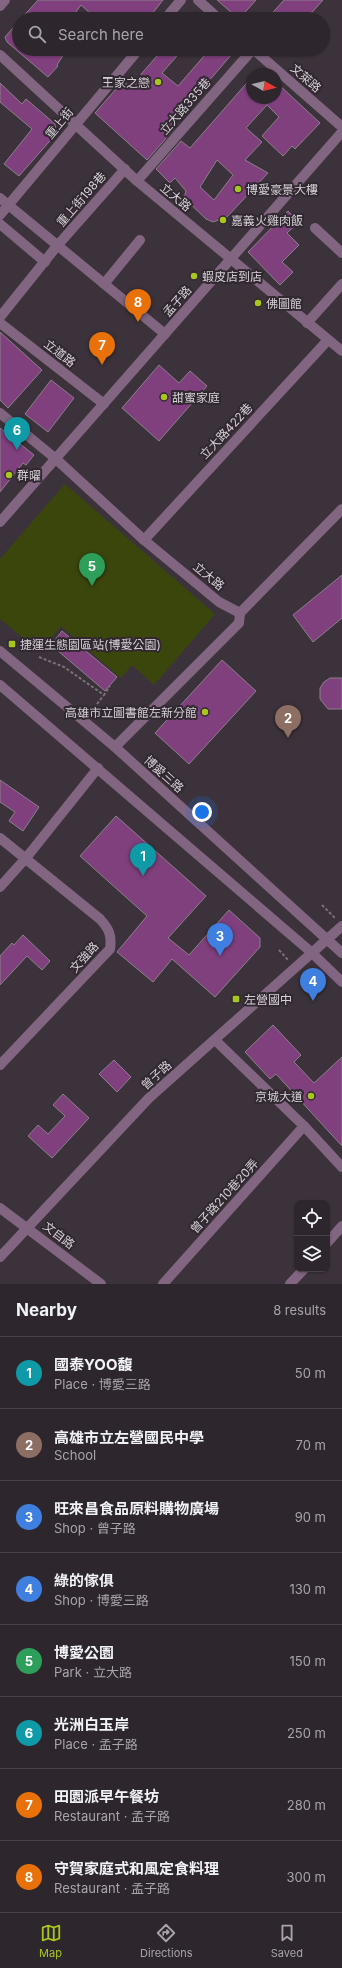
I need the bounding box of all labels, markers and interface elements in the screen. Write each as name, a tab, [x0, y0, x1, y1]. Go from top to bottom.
search box	[12, 12, 330, 56]
icon: search	[26, 23, 48, 45]
text: Search here	[58, 25, 144, 44]
street label: 文萊路	[287, 61, 325, 95]
north arrow	[246, 68, 282, 104]
place label: 王家之戀	[102, 75, 150, 90]
street label: 立大路335巷	[156, 75, 214, 137]
marker: 王家之戀	[153, 77, 163, 87]
street label: 重上街	[42, 104, 76, 142]
street label: 重上街198巷	[53, 169, 109, 229]
street label: 立大路	[157, 180, 195, 214]
place label: 博愛豪景大樓	[246, 182, 318, 197]
marker: 博愛豪景大樓	[233, 184, 243, 194]
place label: 嘉義火雞肉飯	[231, 213, 303, 228]
marker: 嘉義火雞肉飯	[218, 215, 228, 225]
place label: 蝦皮店到店	[202, 269, 262, 284]
marker: 蝦皮店到店	[189, 271, 199, 281]
street label: 孟子路	[160, 282, 194, 320]
pin: 8	[125, 289, 151, 322]
place label: 佛圖館	[266, 296, 302, 311]
marker: 佛圖館	[253, 298, 263, 308]
pin: 7	[89, 332, 115, 365]
street label: 立道路	[41, 336, 79, 370]
place label: 甜蜜家庭	[172, 390, 220, 405]
marker: 甜蜜家庭	[159, 392, 169, 402]
street label: 立大路422巷	[197, 400, 255, 462]
pin: 6	[4, 417, 30, 450]
place label: 群曜	[17, 468, 41, 483]
marker: 群曜	[4, 470, 14, 480]
pin: 5	[79, 553, 105, 586]
street label: 立大路	[190, 559, 228, 593]
place label: 捷運生態園區站(博愛公園)	[20, 637, 161, 652]
marker: 捷運生態園區站(博愛公園)	[7, 639, 17, 649]
place label: 高雄市立圖書館左新分館	[65, 705, 197, 720]
pin: 2	[275, 705, 301, 738]
marker: 高雄市立圖書館左新分館	[200, 707, 210, 717]
street label: 博愛三路	[141, 752, 187, 796]
your location	[192, 802, 212, 822]
pin: 1	[130, 843, 156, 876]
pin: 3	[207, 923, 233, 956]
street label: 文強路	[66, 939, 102, 975]
pin: 4	[300, 968, 326, 1001]
place label: 左營國中	[244, 992, 292, 1007]
marker: 左營國中	[231, 994, 241, 1004]
street label: 曾子路	[138, 1057, 174, 1093]
place label: 京城大道	[255, 1089, 303, 1104]
marker: 京城大道	[306, 1091, 316, 1101]
street label: 曾子路210巷20弄	[187, 1156, 261, 1236]
map controls	[294, 1200, 330, 1272]
button: locate	[294, 1200, 330, 1236]
street label: 文自路	[40, 1218, 78, 1252]
button: layers	[294, 1236, 330, 1272]
text: Nearby	[16, 1300, 77, 1320]
text: 8 results	[273, 1302, 326, 1318]
text: 國泰YOO馥	[54, 1355, 132, 1374]
text: 1	[26, 1365, 32, 1381]
text: 50 m	[295, 1365, 326, 1381]
text: Place · 博愛三路	[54, 1376, 151, 1392]
text: 高雄市立左營國民中學	[54, 1428, 204, 1447]
text: 2	[25, 1437, 33, 1453]
text: 70 m	[296, 1437, 326, 1453]
text: School	[54, 1447, 96, 1463]
text: 旺來昌食品原料購物廣場	[54, 1499, 219, 1518]
text: 3	[25, 1509, 33, 1525]
text: 90 m	[295, 1509, 326, 1525]
text: Shop · 曾子路	[54, 1520, 136, 1536]
text: 綠的傢俱	[54, 1571, 114, 1590]
text: 4	[25, 1581, 33, 1597]
text: 130 m	[289, 1581, 326, 1597]
text: Shop · 博愛三路	[54, 1592, 149, 1608]
text: 博愛公園	[54, 1643, 114, 1662]
text: 5	[25, 1653, 33, 1669]
text: 150 m	[290, 1653, 326, 1669]
text: Park · 立大路	[54, 1664, 132, 1680]
text: 光洲白玉岸	[54, 1715, 129, 1734]
text: 6	[25, 1725, 33, 1741]
text: 250 m	[287, 1725, 326, 1741]
text: Place · 孟子路	[54, 1736, 138, 1752]
text: 田園派早午餐坊	[54, 1787, 159, 1806]
text: 7	[25, 1797, 33, 1813]
text: 280 m	[287, 1797, 326, 1813]
text: Restaurant · 孟子路	[54, 1808, 170, 1824]
text: 守賀家庭式和風定食料理	[54, 1859, 219, 1878]
text: 8	[25, 1869, 33, 1885]
text: 300 m	[287, 1869, 326, 1885]
text: Restaurant · 孟子路	[54, 1880, 170, 1896]
tab: Map	[39, 1922, 62, 1960]
tab: Directions	[140, 1922, 193, 1960]
tab: Saved	[271, 1922, 303, 1960]

